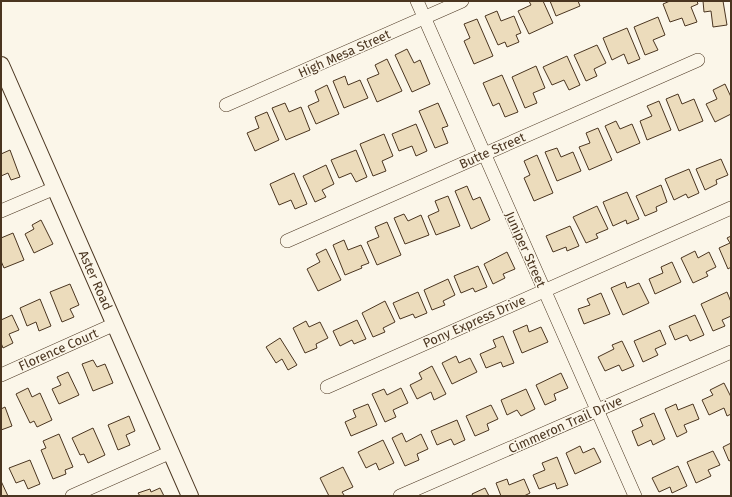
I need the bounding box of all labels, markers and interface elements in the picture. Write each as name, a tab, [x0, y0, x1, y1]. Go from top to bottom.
street label: High Mesa Street	[296, 26, 393, 80]
street label: Butte Street	[457, 129, 528, 172]
street label: Juniper Street	[502, 209, 549, 290]
street label: Aster Road	[76, 248, 115, 312]
street label: Pony Express Drive	[421, 292, 528, 351]
street label: Florence Court	[16, 325, 100, 374]
street label: Cimmeron Trail Drive	[506, 393, 624, 456]

